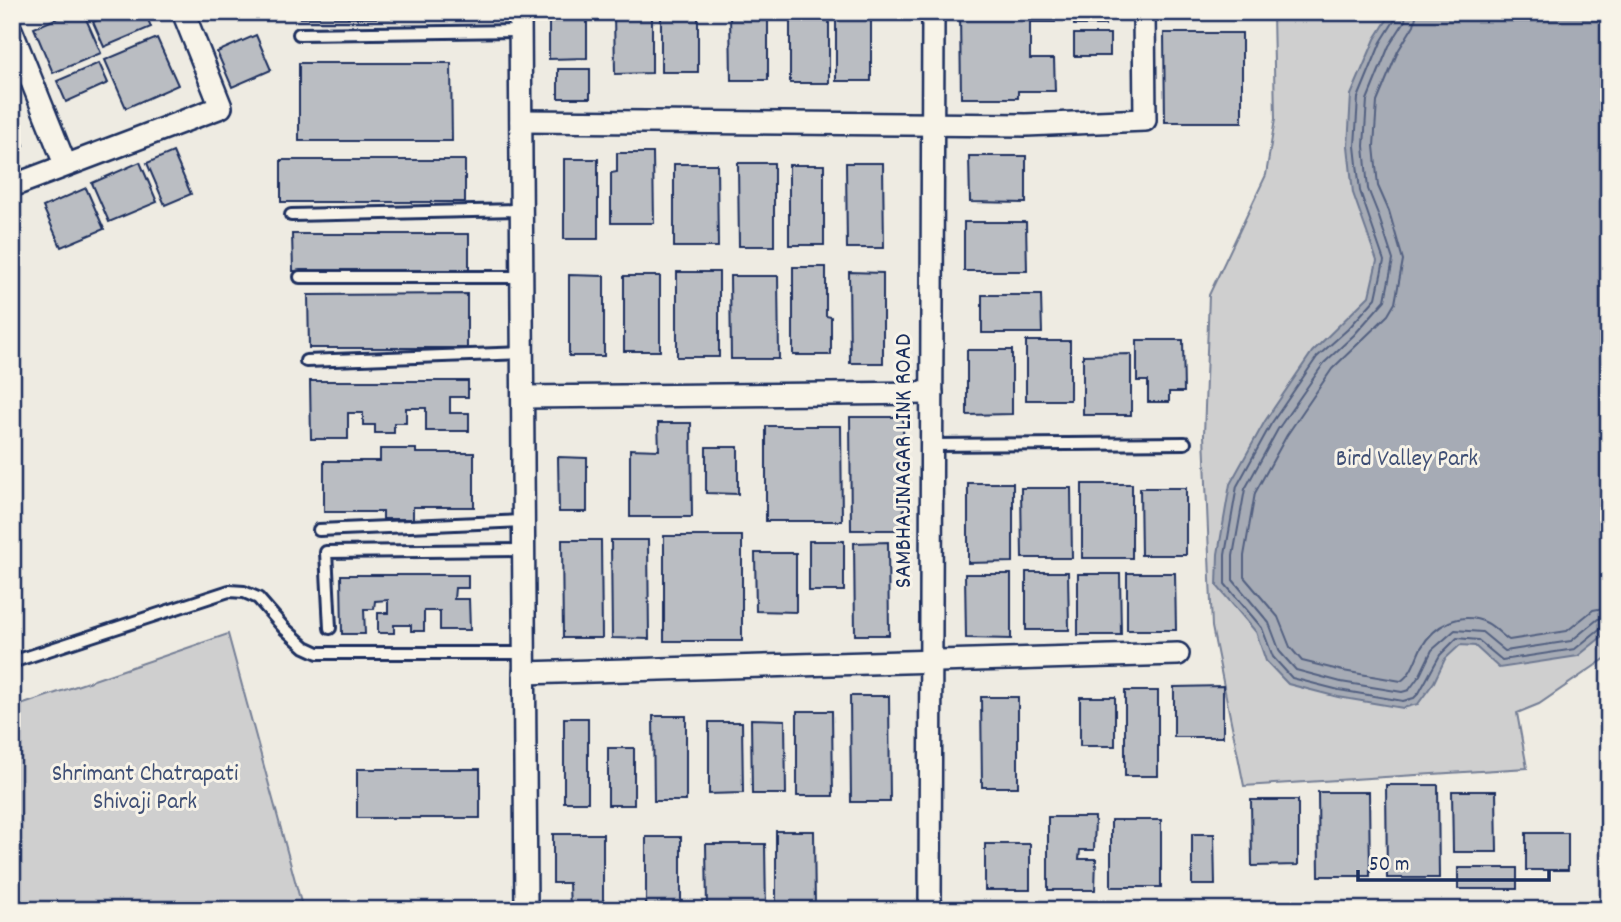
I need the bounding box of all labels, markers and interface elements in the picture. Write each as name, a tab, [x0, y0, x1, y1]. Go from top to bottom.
street label: SAMBHAJINAGAR LINK ROAD	[888, 334, 922, 588]
park label: Bird Valley Park	[1336, 443, 1478, 477]
park label: Shrimant Chatrapati Shivaji Park	[52, 758, 238, 820]
scale bar	[1358, 838, 1549, 882]
text: 50 m	[1369, 851, 1409, 881]

